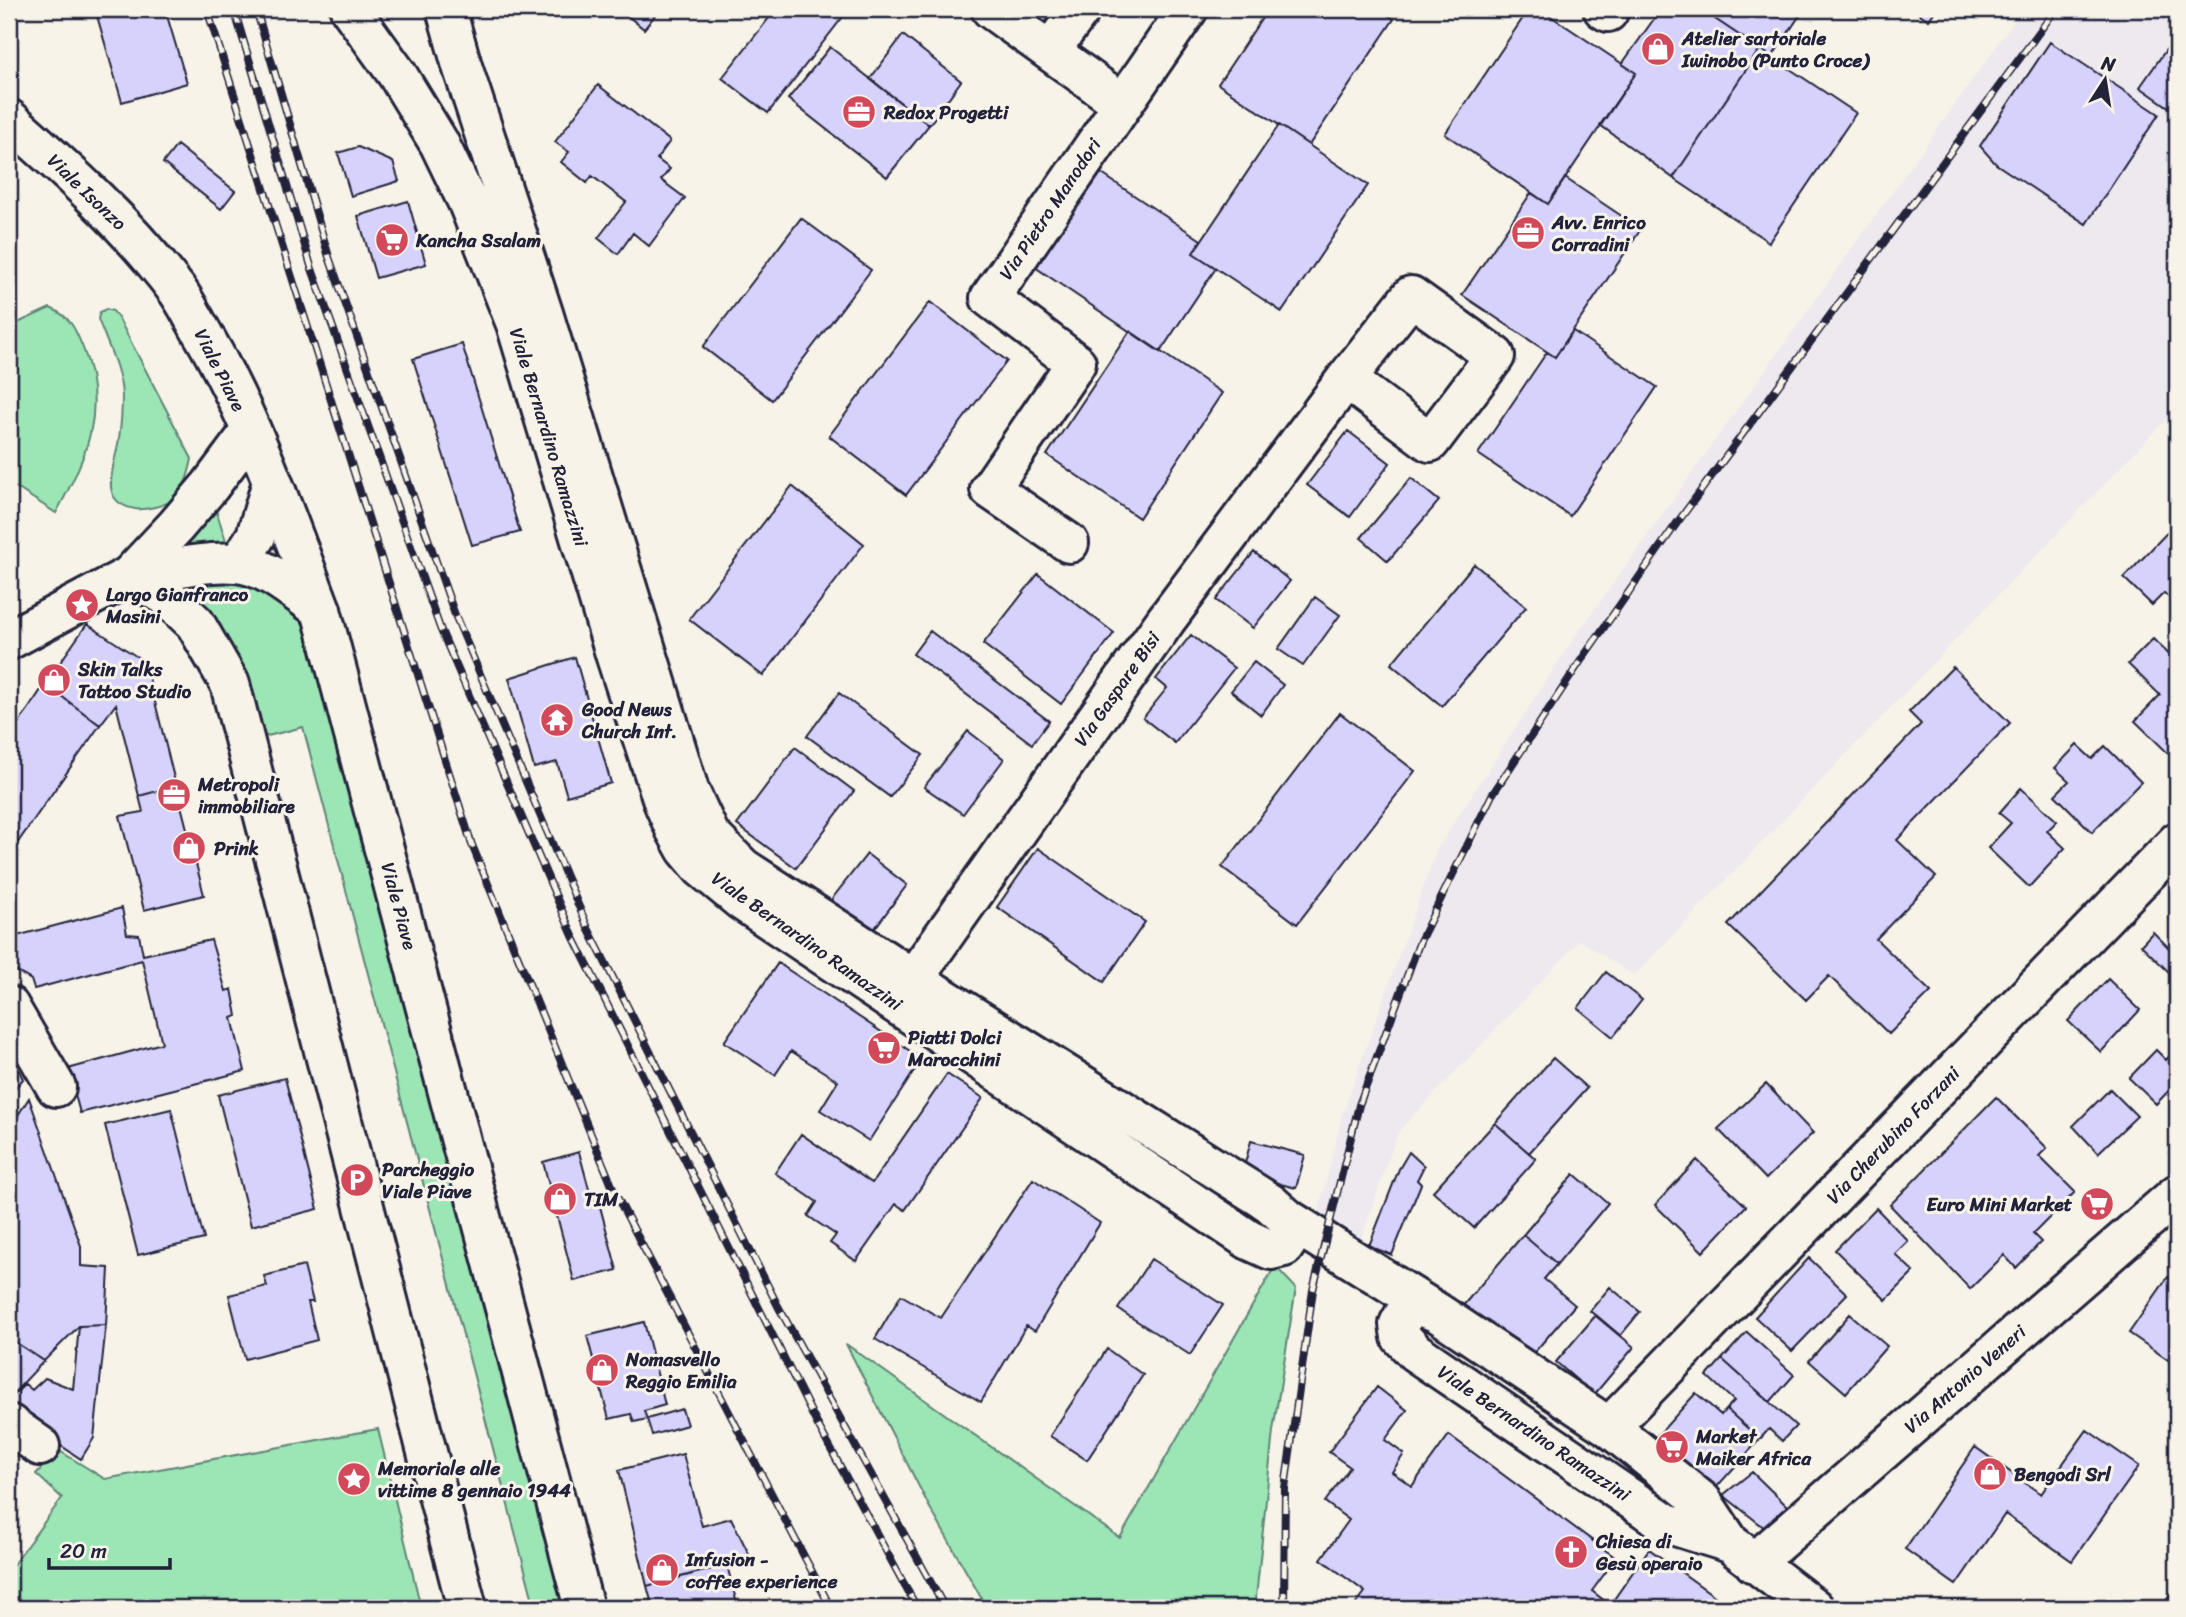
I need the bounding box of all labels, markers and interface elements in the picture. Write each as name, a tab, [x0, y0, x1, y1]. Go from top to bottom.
place label: Atelier sartoriale Iwinobo (Punto Croce)	[1681, 22, 1870, 77]
shop icon: Atelier sartoriale Iwinobo (Punto Croce)	[1639, 30, 1677, 68]
north arrow	[2070, 46, 2140, 116]
text: N	[2098, 46, 2119, 82]
office icon: Redox Progetti	[840, 93, 878, 131]
place label: Redox Progetti	[883, 96, 1010, 129]
street label: Via Pietro Manodori	[990, 131, 1110, 287]
street label: Viale Isonzo	[39, 145, 135, 239]
place label: Avv. Enrico Corradini	[1551, 206, 1646, 261]
office icon: Avv. Enrico Corradini	[1509, 214, 1547, 252]
supermarket icon: Kancha Ssalam	[373, 221, 411, 259]
place label: Kancha Ssalam	[415, 224, 541, 257]
street label: Viale Piave	[185, 323, 255, 417]
street label: Viale Bernardino Ramazzini	[500, 324, 598, 551]
place label: Largo Gianfranco Masini	[105, 578, 249, 633]
place icon: Largo Gianfranco Masini	[63, 586, 101, 624]
street label: Via Gaspare Bisi	[1065, 624, 1169, 754]
place label: Skin Talks Tattoo Studio	[77, 653, 192, 708]
shop icon: Skin Talks Tattoo Studio	[35, 661, 73, 699]
place label: Good News Church Int.	[581, 693, 677, 748]
temple icon: Good News Church Int.	[538, 701, 576, 739]
place label: Metropoli immobiliare	[197, 768, 295, 823]
office icon: Metropoli immobiliare	[155, 776, 193, 814]
shop icon: Prink	[170, 829, 208, 867]
place label: Prink	[214, 832, 259, 865]
street label: Viale Piave	[371, 858, 427, 954]
street label: Viale Bernardino Ramazzini	[705, 862, 910, 1020]
place label: Piatti Dolci Marocchini	[907, 1021, 1003, 1076]
supermarket icon: Piatti Dolci Marocchini	[865, 1029, 903, 1067]
street label: Via Cherubino Forzani	[1818, 1058, 1969, 1212]
place label: Parcheggio Viale Piave	[382, 1153, 474, 1208]
parking icon: Parcheggio Viale Piave	[338, 1161, 376, 1199]
shop icon: TIM	[541, 1180, 579, 1218]
place label: TIM	[584, 1183, 619, 1216]
supermarket icon: Euro Mini Market	[2078, 1185, 2116, 1223]
place label: Euro Mini Market	[1927, 1188, 2073, 1221]
street label: Via Antonio Veneri	[1896, 1316, 2034, 1442]
place label: Nomasvello Reggio Emilia	[625, 1343, 737, 1398]
shop icon: Nomasvello Reggio Emilia	[583, 1351, 621, 1389]
street label: Viale Bernardino Ramazzini	[1431, 1356, 1638, 1511]
place label: Market Maiker Africa	[1695, 1420, 1811, 1475]
supermarket icon: Market Maiker Africa	[1653, 1428, 1691, 1466]
place label: Memoriale alle vittime 8 gennaio 1944	[377, 1452, 571, 1507]
shop icon: Bengodi Srl	[1971, 1455, 2009, 1493]
place label: Bengodi Srl	[2014, 1458, 2112, 1491]
place icon: Memoriale alle vittime 8 gennaio 1944	[335, 1460, 373, 1498]
place label: Chiesa di Gesù operaio	[1595, 1525, 1703, 1580]
scale bar	[49, 1526, 170, 1570]
text: 20 m	[60, 1532, 107, 1570]
church icon: Chiesa di Gesù operaio	[1552, 1533, 1590, 1571]
place label: Infusion - coffee experience	[685, 1543, 838, 1598]
shop icon: Infusion - coffee experience	[643, 1551, 681, 1589]

